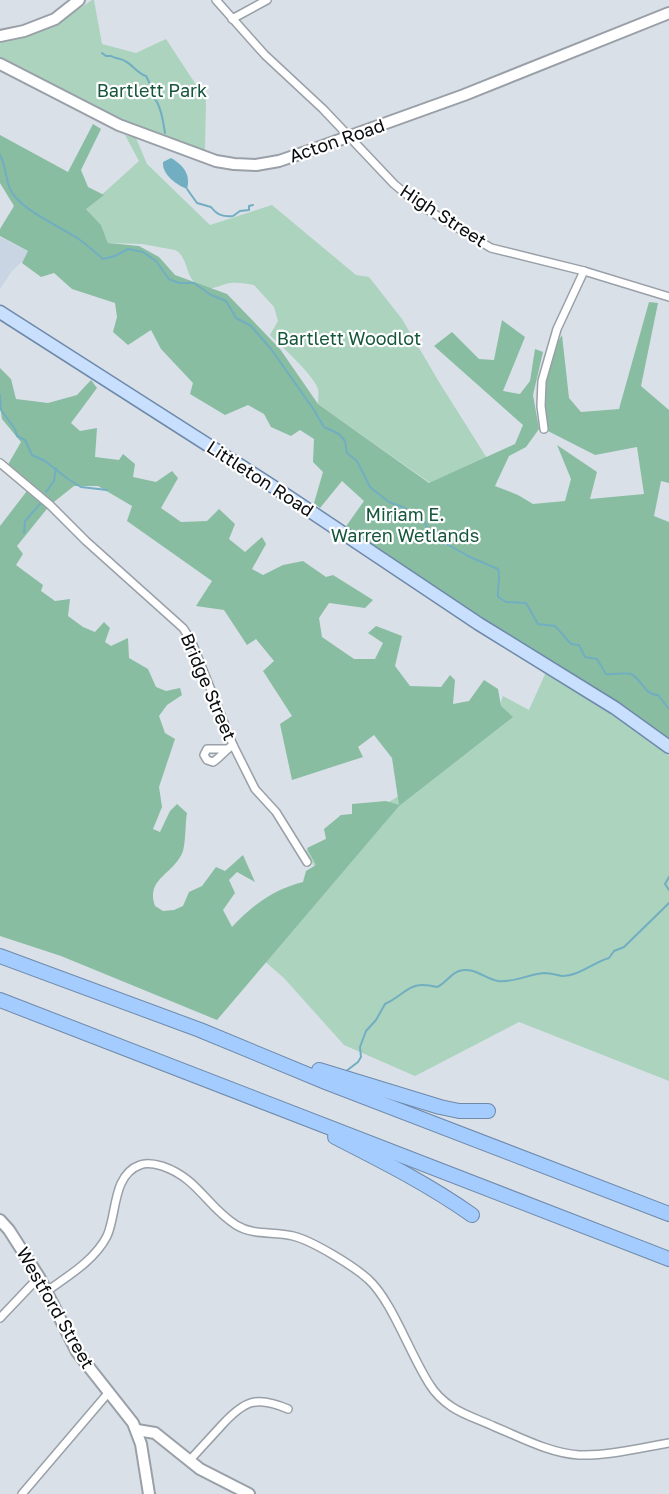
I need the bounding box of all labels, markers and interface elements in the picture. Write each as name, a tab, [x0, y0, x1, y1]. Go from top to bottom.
park label: Bartlett Park	[97, 79, 207, 101]
street label: Acton Road	[286, 113, 387, 167]
street label: High Street	[396, 179, 491, 251]
park label: Bartlett Woodlot	[277, 327, 421, 349]
street label: Littleton Road	[203, 435, 318, 521]
park label: Miriam E. Warren Wetlands	[331, 503, 479, 546]
street label: Bridge Street	[176, 630, 241, 743]
street label: Westford Street	[12, 1243, 100, 1372]

